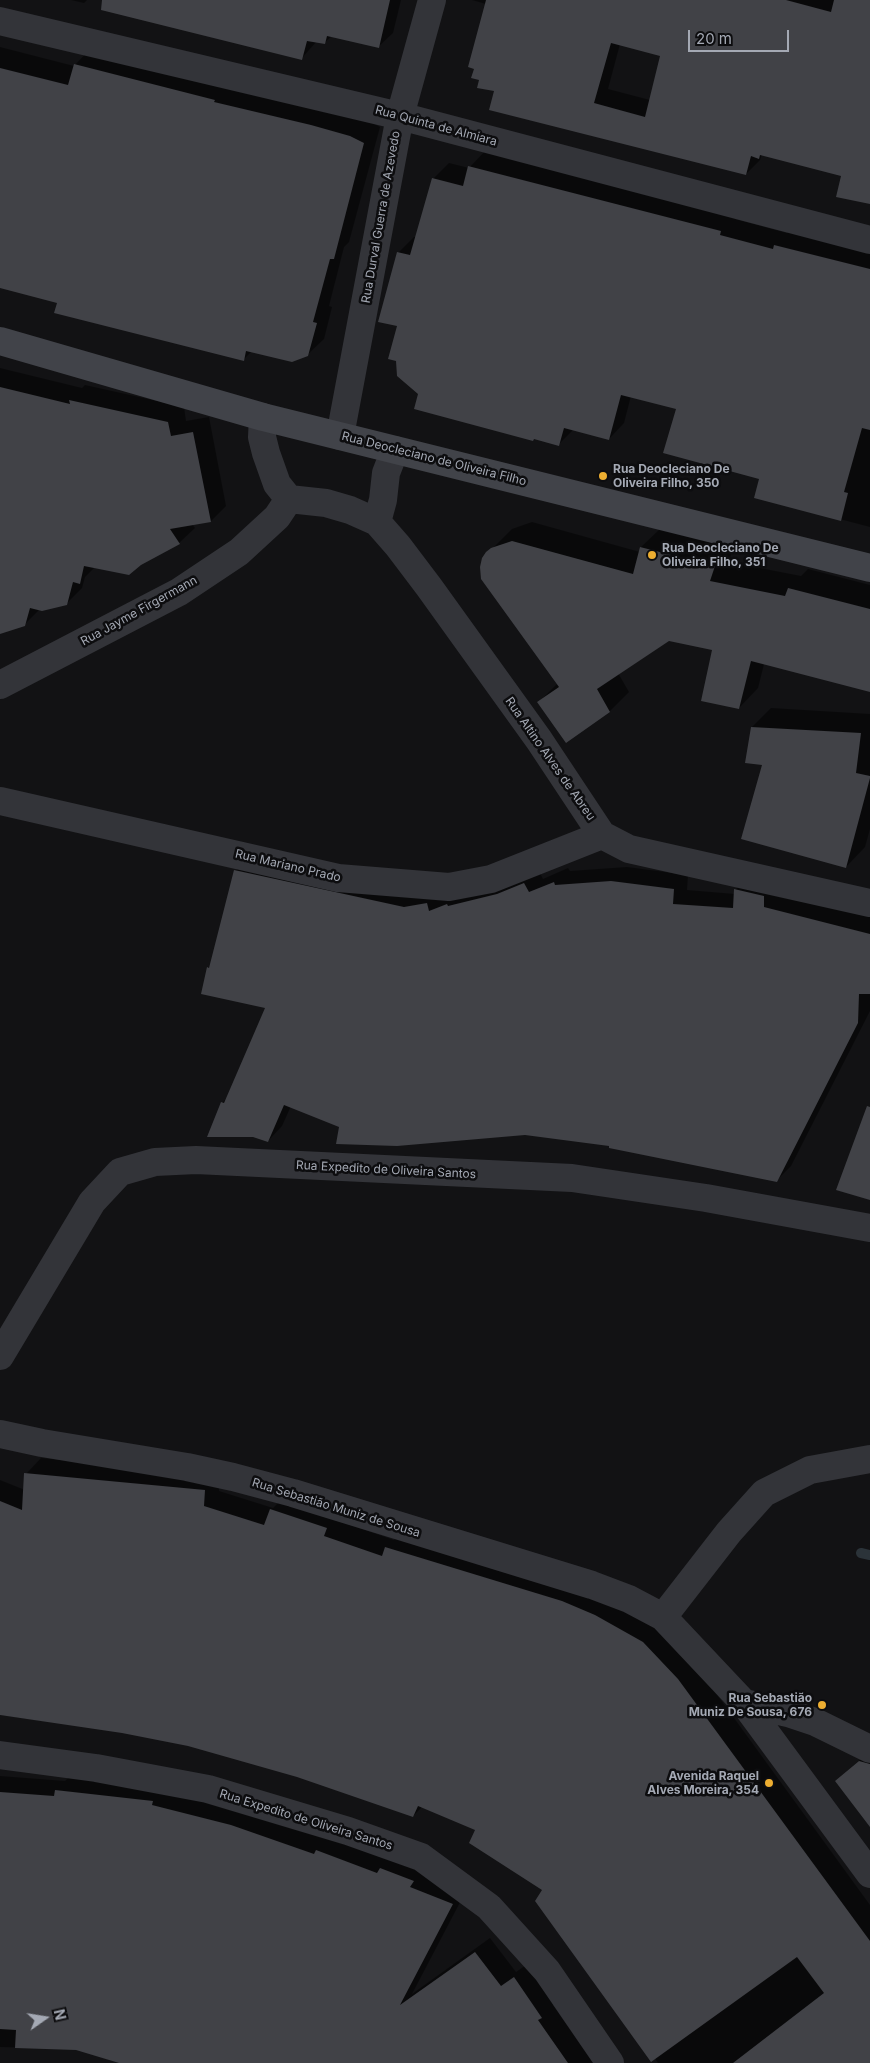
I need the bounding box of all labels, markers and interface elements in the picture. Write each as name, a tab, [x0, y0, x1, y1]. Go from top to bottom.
scale bar	[690, 20, 791, 52]
text: 20 m	[696, 29, 732, 48]
street label: Rua Quinta de Almiara	[373, 103, 499, 149]
street label: Rua Durval Guerra de Azevedo	[359, 130, 403, 304]
street label: Rua Deocleciano de Oliveira Filho	[340, 429, 528, 489]
place label: Rua Deocleciano De Oliveira Filho, 350	[613, 462, 730, 490]
marker: Rua Deocleciano De Oliveira Filho, 350	[597, 470, 609, 482]
place label: Rua Deocleciano De Oliveira Filho, 351	[662, 541, 779, 569]
marker: Rua Deocleciano De Oliveira Filho, 351	[646, 549, 658, 561]
street label: Rua Jayme Firgermann	[78, 573, 200, 649]
street label: Rua Altino Alves de Abreu	[502, 695, 598, 823]
street label: Rua Mariano Prado	[234, 847, 342, 885]
street label: Rua Expedito de Oliveira Santos	[296, 1158, 476, 1182]
street label: Rua Sebastião Muniz de Sousa	[250, 1476, 422, 1540]
place label: Rua Sebastião Muniz De Sousa, 676	[689, 1691, 812, 1719]
marker: Rua Sebastião Muniz De Sousa, 676	[816, 1699, 828, 1711]
place label: Avenida Raquel Alves Moreira, 354	[647, 1769, 759, 1797]
marker: Avenida Raquel Alves Moreira, 354	[763, 1777, 775, 1789]
street label: Rua Expedito de Oliveira Santos	[218, 1787, 394, 1853]
north arrow	[20, 1993, 70, 2043]
text: N	[51, 2007, 70, 2022]

